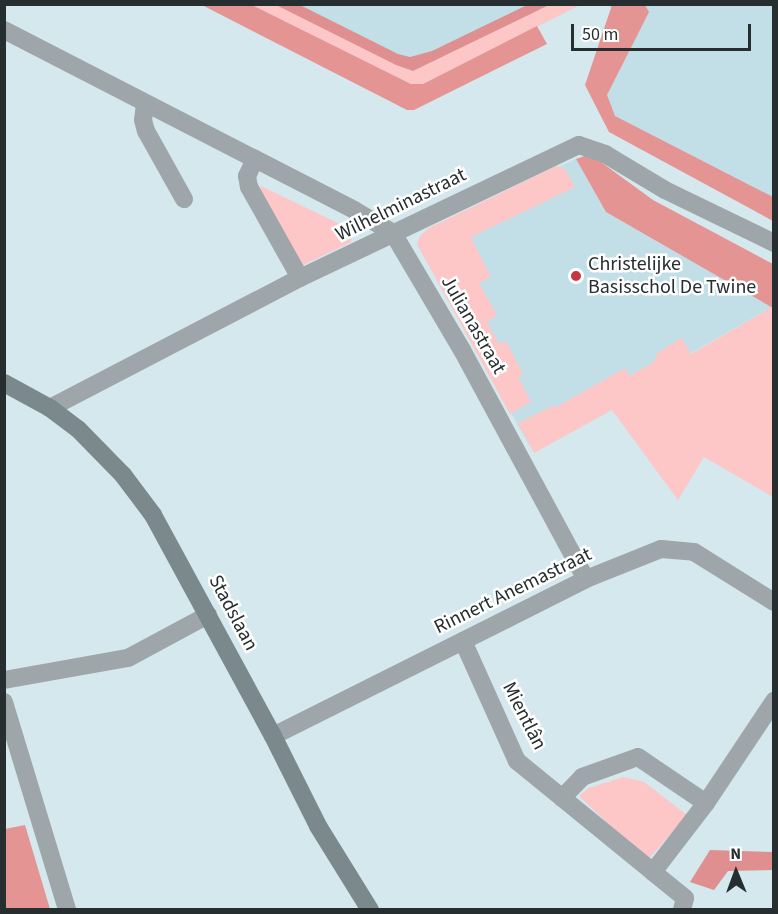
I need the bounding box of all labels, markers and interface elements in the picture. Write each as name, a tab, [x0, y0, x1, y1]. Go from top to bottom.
scale bar	[574, 12, 754, 50]
text: 50 m	[582, 22, 618, 47]
street label: Wilhelminastraat	[332, 163, 470, 247]
place label: Christelijke Basisschol De Twine	[588, 252, 756, 299]
marker: Christelijke Basisschol De Twine	[569, 269, 583, 283]
street label: Julianastraat	[435, 272, 511, 378]
street label: Rinnert Anemastraat	[430, 543, 596, 639]
street label: Stadslaan	[203, 571, 263, 655]
street label: Mientlân	[497, 678, 551, 754]
north arrow	[706, 842, 766, 902]
text: N	[730, 843, 741, 865]

